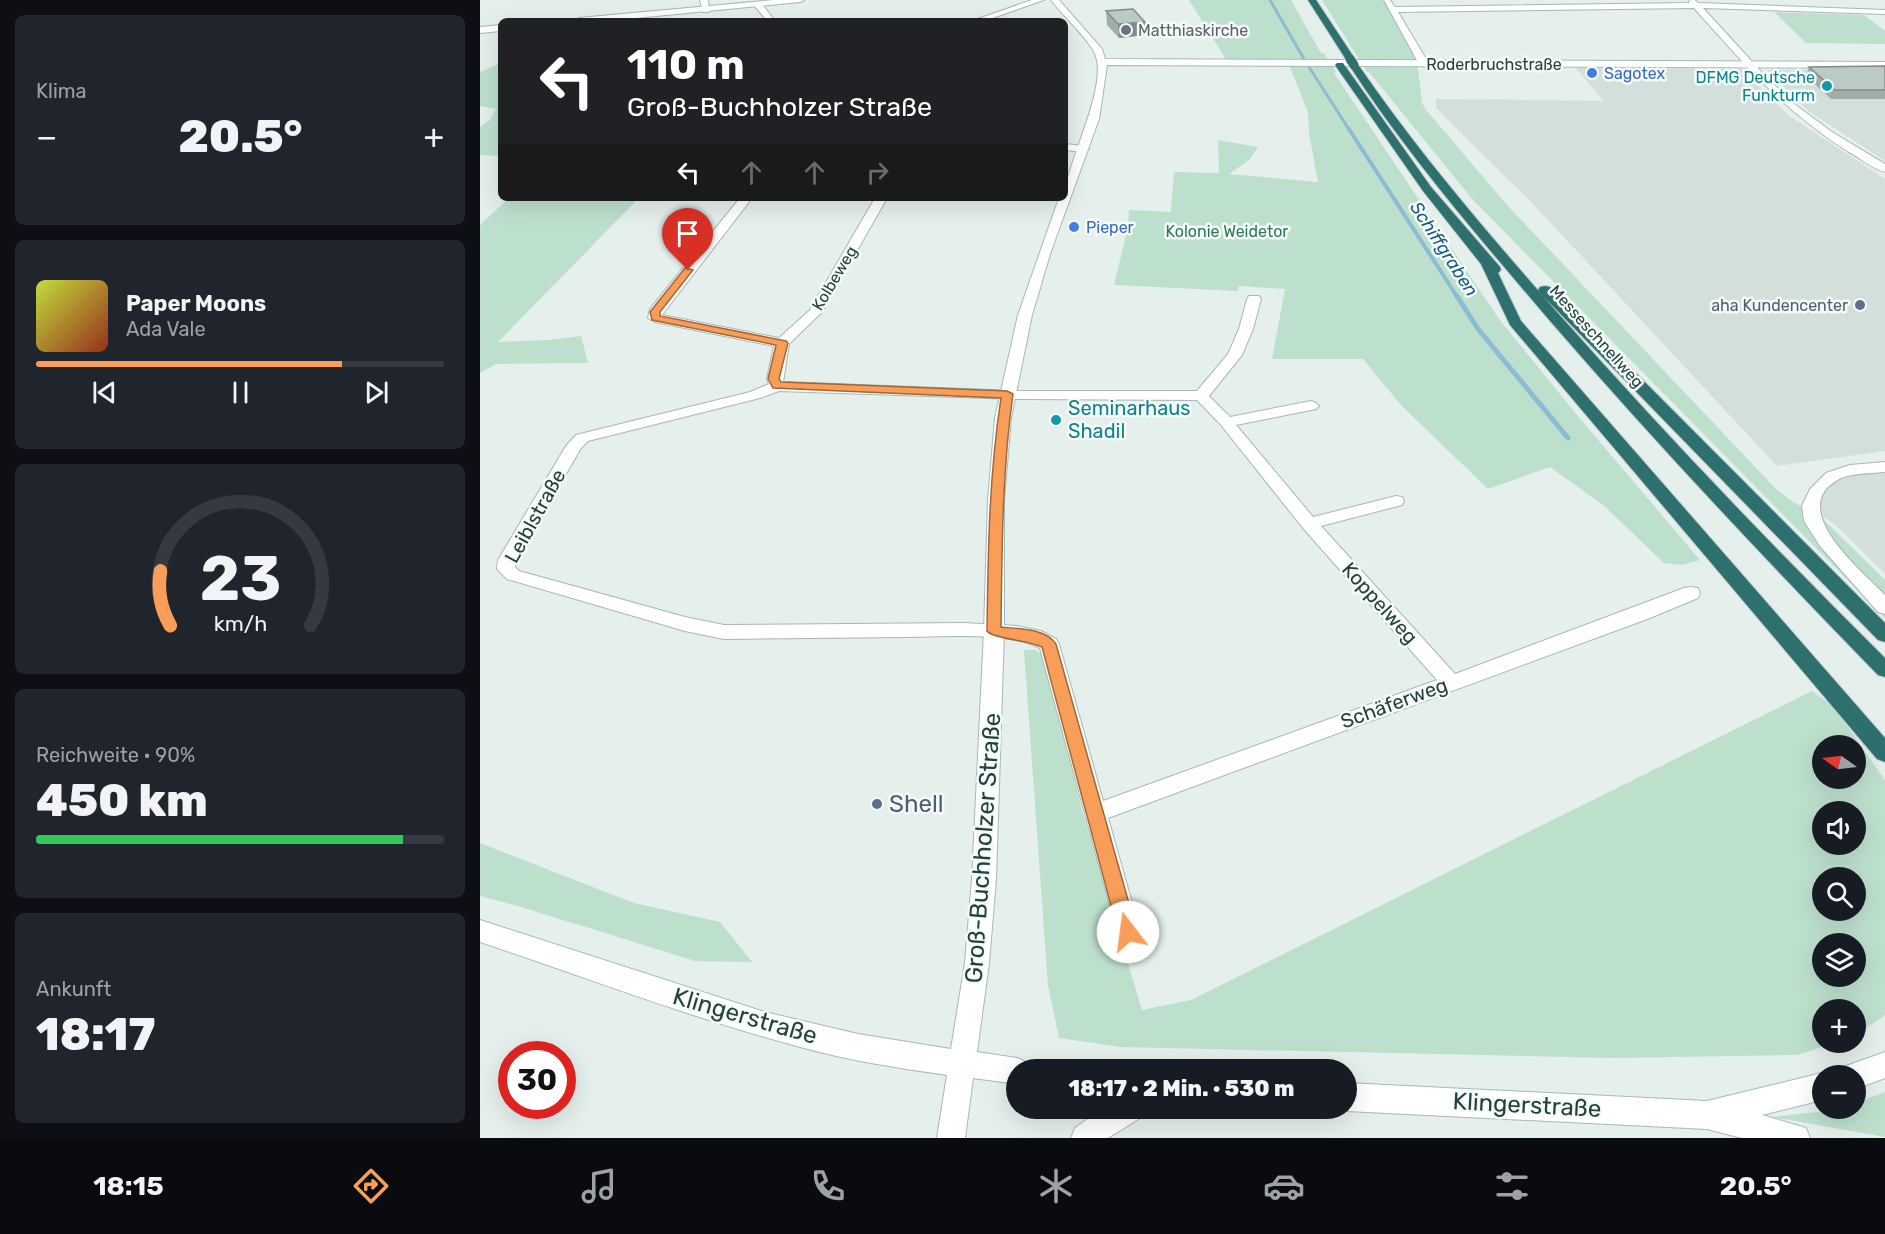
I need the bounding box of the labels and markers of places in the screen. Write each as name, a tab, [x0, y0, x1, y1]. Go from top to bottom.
place label: Matthiaskirche	[1138, 21, 1248, 40]
marker: Matthiaskirche	[1119, 23, 1133, 37]
place label: Sagotex	[1604, 64, 1665, 83]
marker: Sagotex	[1585, 66, 1599, 80]
place label: DFMG Deutsche Funkturm	[1696, 68, 1815, 105]
marker: DFMG Deutsche Funkturm	[1820, 79, 1834, 93]
pin	[662, 208, 713, 270]
place label: Pieper	[1086, 218, 1134, 237]
marker: Pieper	[1067, 220, 1081, 234]
place label: aha Kundencenter	[1711, 296, 1848, 315]
marker: aha Kundencenter	[1853, 298, 1867, 312]
place label: Seminarhaus Shadil	[1068, 396, 1190, 443]
marker: Seminarhaus Shadil	[1049, 413, 1063, 427]
place label: Shell	[889, 790, 944, 818]
marker: Shell	[870, 797, 884, 811]

